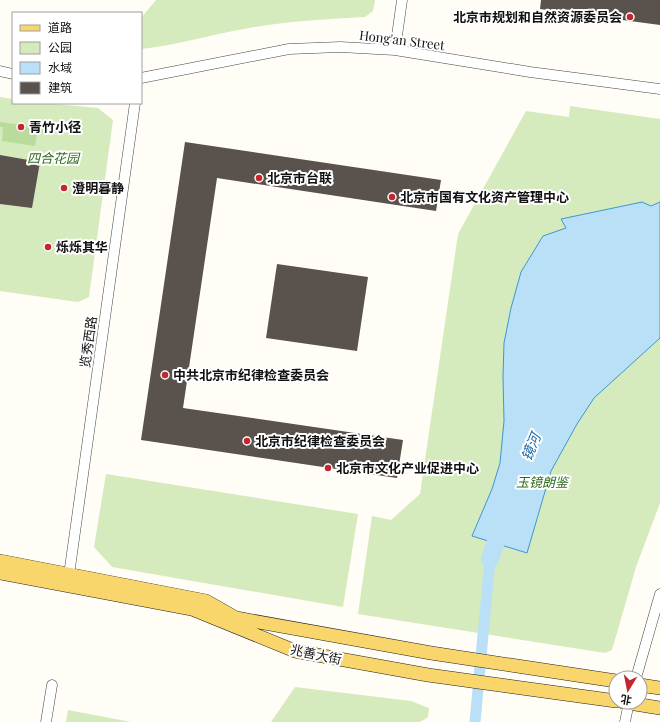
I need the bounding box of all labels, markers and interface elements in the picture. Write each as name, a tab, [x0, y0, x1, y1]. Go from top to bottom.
place label: 北京市规划和自然资源委员会	[453, 8, 622, 25]
legend	[12, 12, 142, 104]
marker: 北京市规划和自然资源委员会	[625, 12, 635, 22]
text: 道路	[48, 19, 72, 35]
street label: Hong'an Street	[358, 26, 446, 53]
text: 公园	[48, 39, 72, 55]
text: 水域	[48, 59, 72, 75]
text: 建筑	[48, 79, 72, 95]
place label: 青竹小径	[29, 118, 81, 135]
marker: 青竹小径	[16, 122, 26, 132]
park label: 四合花园	[27, 149, 81, 166]
place label: 北京市台联	[267, 169, 332, 186]
marker: 北京市台联	[254, 173, 264, 183]
place label: 澄明暮静	[72, 179, 124, 196]
marker: 澄明暮静	[59, 183, 69, 193]
place label: 北京市国有文化资产管理中心	[400, 188, 569, 205]
marker: 北京市国有文化资产管理中心	[387, 192, 397, 202]
place label: 烁烁其华	[56, 238, 108, 255]
marker: 烁烁其华	[43, 242, 53, 252]
street label: 览秀西路	[75, 315, 100, 369]
place label: 中共北京市纪律检查委员会	[173, 366, 329, 383]
marker: 中共北京市纪律检查委员会	[160, 370, 170, 380]
water label: 镜河	[516, 427, 546, 463]
place label: 北京市纪律检查委员会	[255, 432, 385, 449]
marker: 北京市纪律检查委员会	[242, 436, 252, 446]
place label: 北京市文化产业促进中心	[336, 459, 479, 476]
marker: 北京市文化产业促进中心	[323, 463, 333, 473]
park label: 玉镜朗鉴	[516, 473, 570, 490]
street label: 兆善大街	[289, 640, 343, 667]
north arrow	[608, 670, 648, 710]
text: 北	[619, 692, 633, 709]

